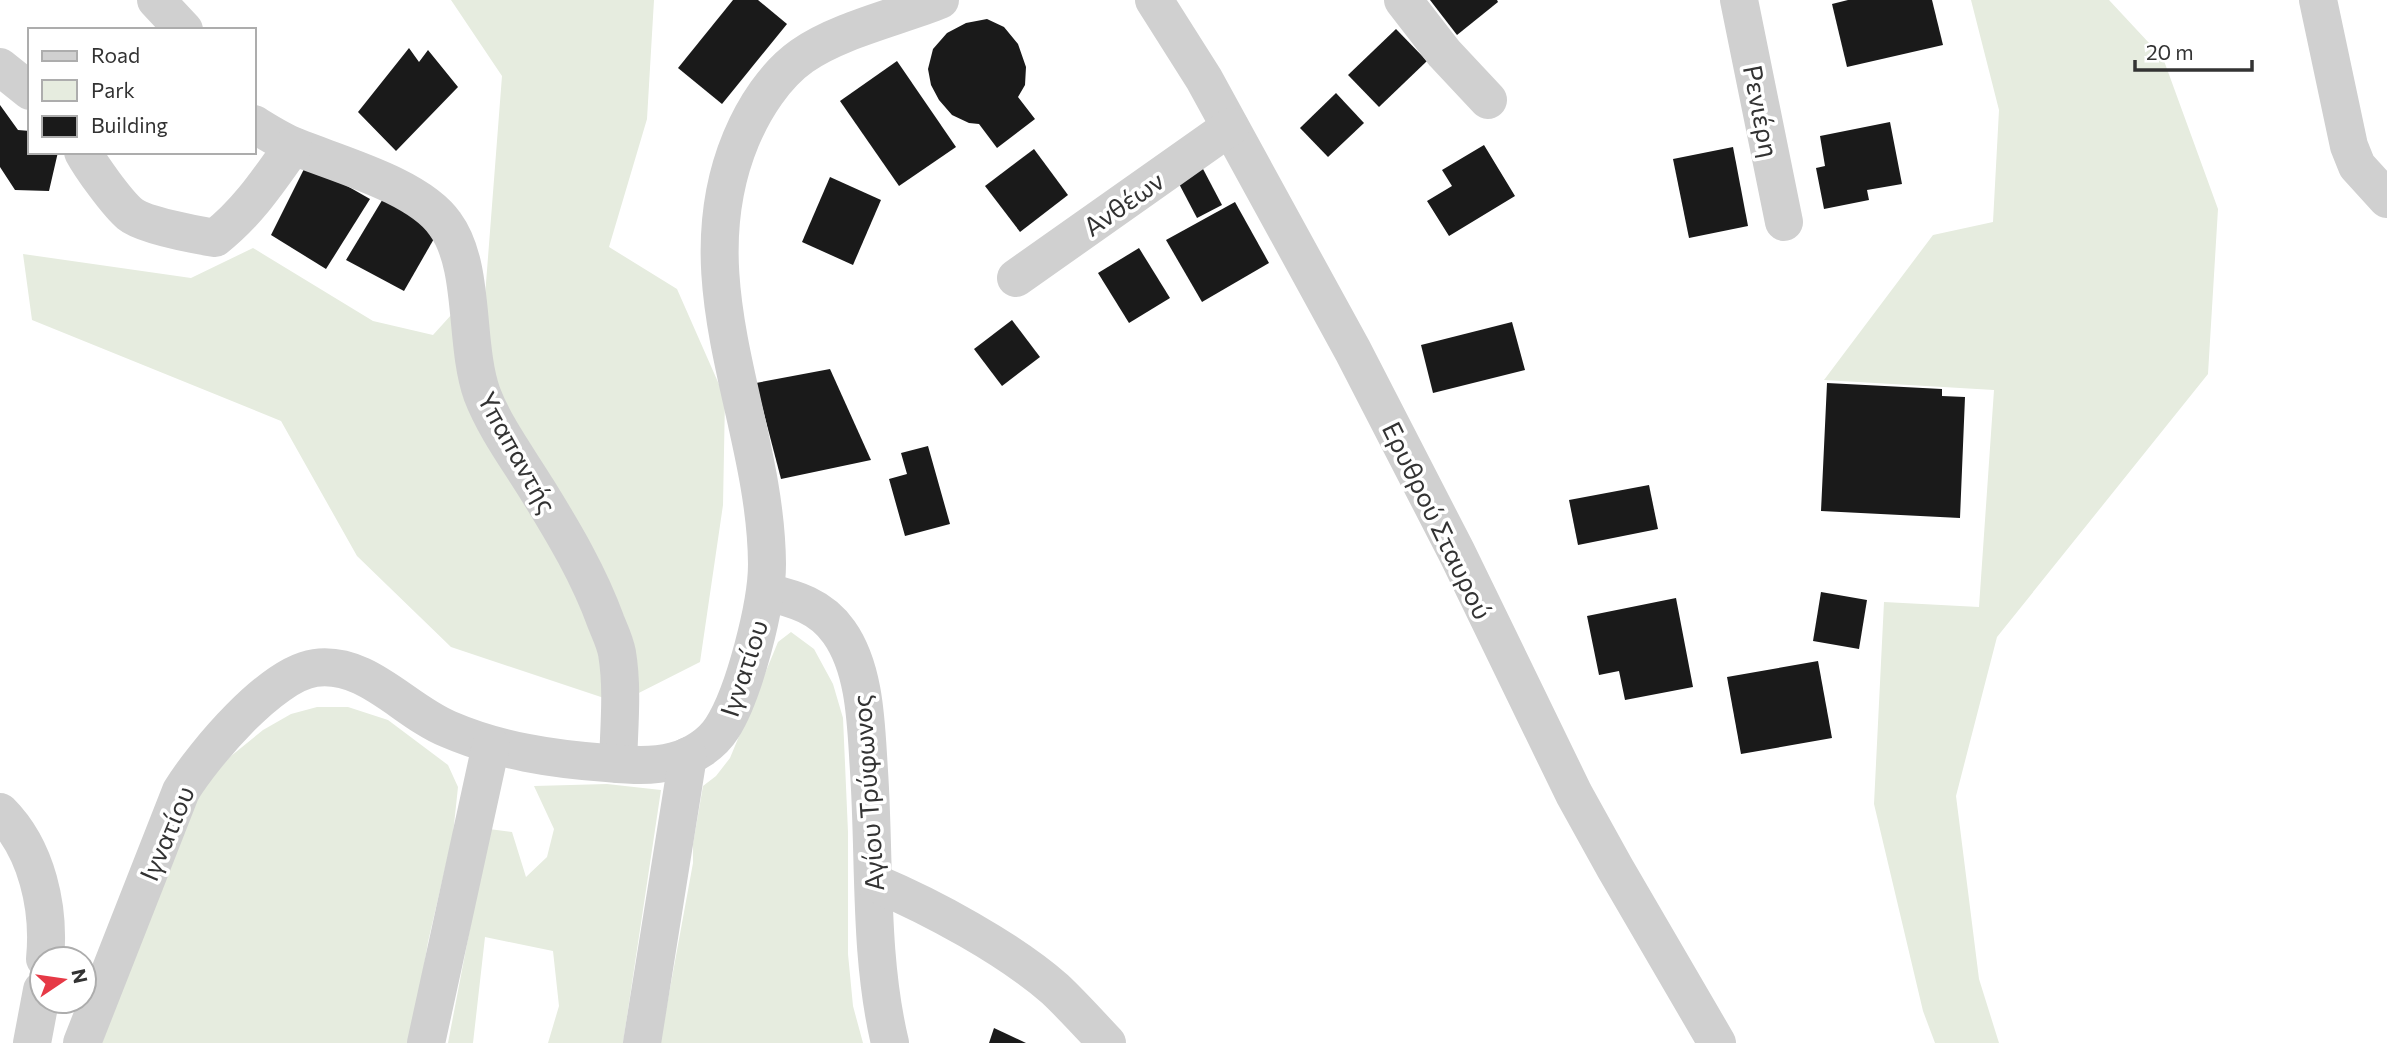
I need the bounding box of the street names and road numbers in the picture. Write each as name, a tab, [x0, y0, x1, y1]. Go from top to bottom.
street label: Ρενιέρη	[1738, 62, 1786, 160]
street label: Ανθέων	[1077, 164, 1169, 242]
street label: Υπαπαντής	[472, 386, 564, 518]
street label: Ερυθρού Σταυρού	[1377, 416, 1499, 624]
street label: Ιγνατίου	[713, 616, 773, 720]
street label: Αγίου Τρύφωνος	[845, 694, 889, 892]
street label: Ιγνατίου	[132, 781, 200, 885]

